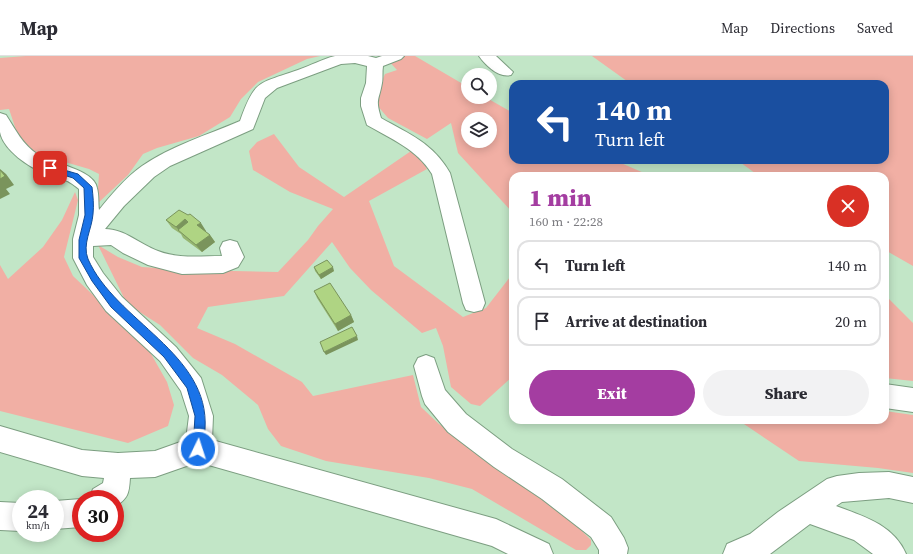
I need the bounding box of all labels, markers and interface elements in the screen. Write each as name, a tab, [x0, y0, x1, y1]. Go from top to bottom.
text: Map	[20, 15, 58, 41]
text: Map	[721, 18, 748, 38]
text: Directions	[770, 18, 835, 38]
text: Saved	[857, 18, 893, 38]
map controls	[461, 68, 497, 148]
button: search	[461, 68, 497, 104]
text: 140 m	[595, 91, 672, 129]
icon: left	[529, 96, 581, 148]
button: layers	[461, 112, 497, 148]
text: Turn left	[595, 127, 665, 152]
pin	[33, 151, 67, 185]
icon: arrive	[39, 157, 61, 179]
text: 1 min	[529, 181, 592, 214]
button: close	[827, 185, 869, 227]
text: 160 m · 22:28	[529, 213, 603, 230]
icon: left	[531, 254, 553, 276]
text: Turn left	[565, 255, 625, 276]
text: 140 m	[827, 255, 867, 276]
icon: arrive	[531, 310, 553, 332]
text: Arrive at destination	[565, 311, 707, 332]
text: 20 m	[835, 311, 867, 332]
button: Exit	[529, 370, 695, 416]
button: Share	[703, 370, 869, 416]
position arrow	[177, 428, 219, 470]
speed limit sign: 30	[72, 490, 124, 542]
text: 24	[27, 497, 49, 525]
text: km/h	[26, 519, 50, 532]

